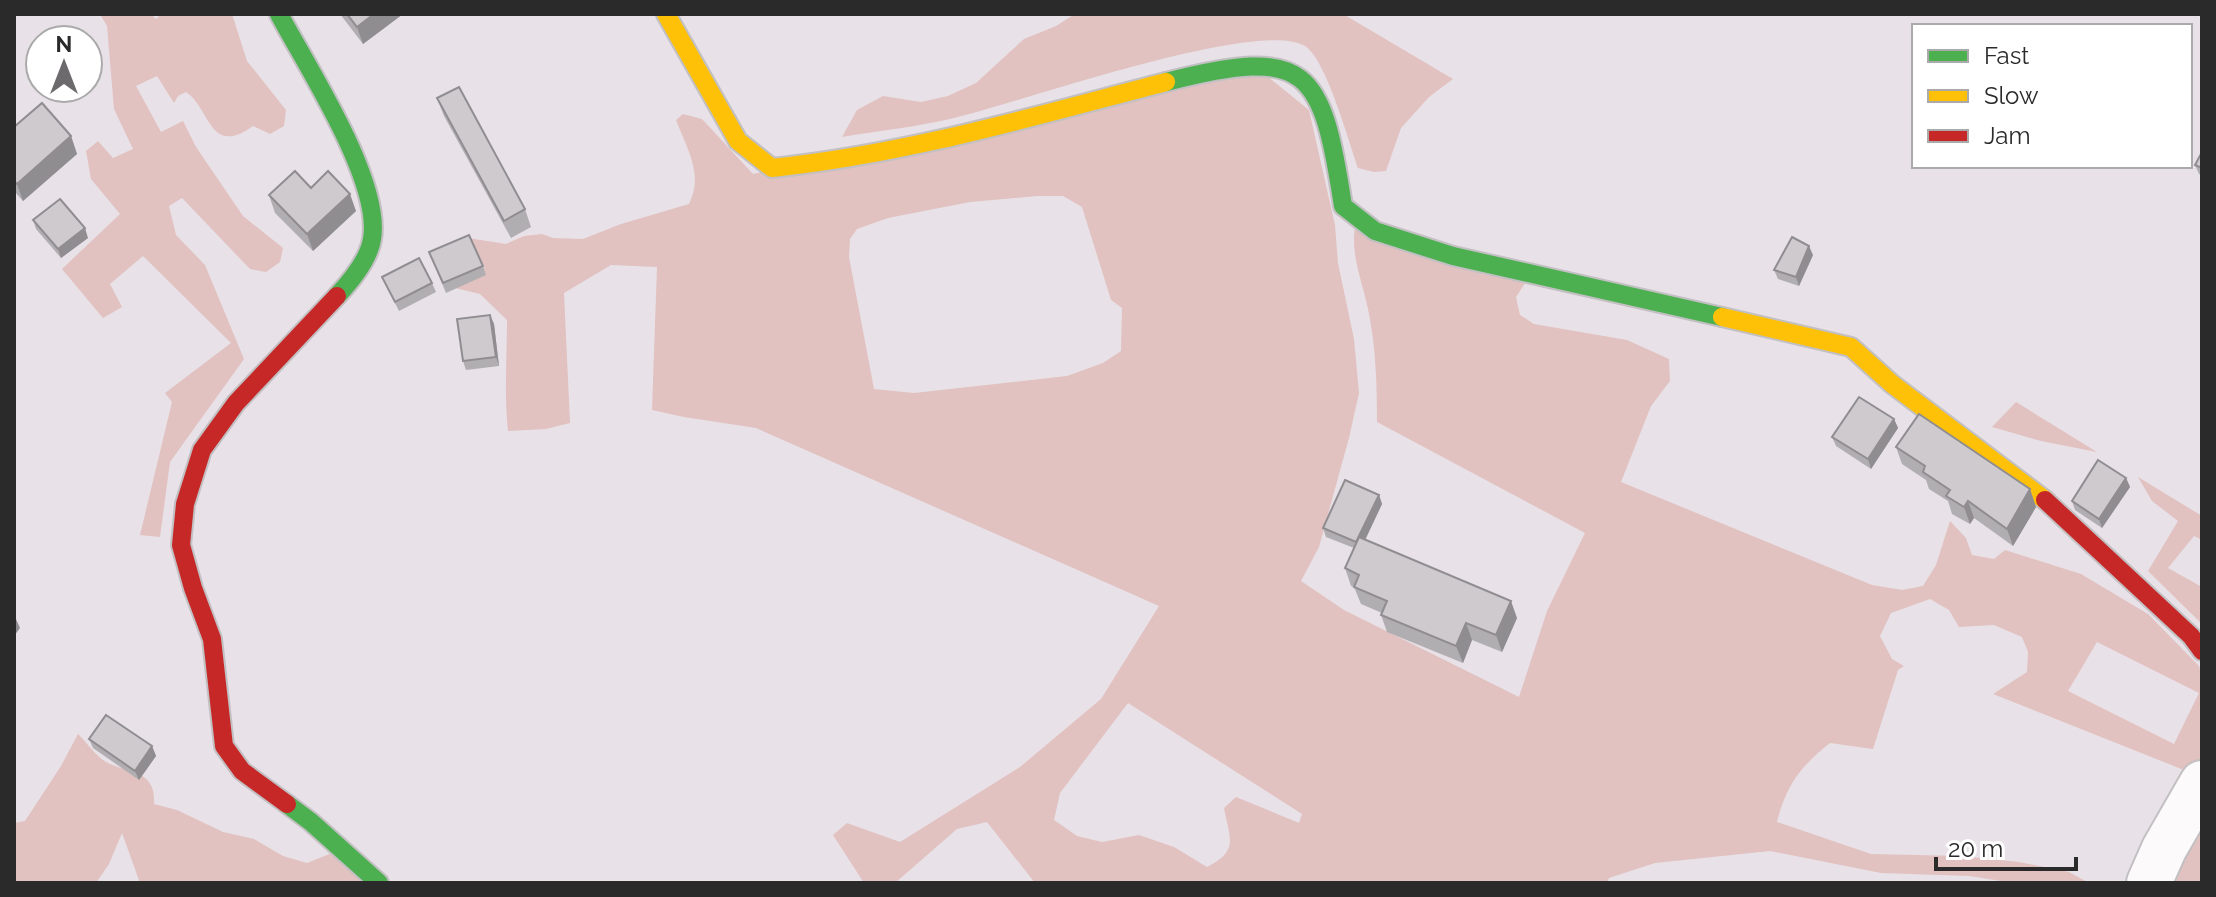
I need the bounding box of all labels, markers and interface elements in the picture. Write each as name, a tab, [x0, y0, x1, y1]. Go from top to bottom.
north arrow	[24, 24, 104, 104]
legend	[1912, 24, 2192, 168]
text: N	[56, 31, 72, 57]
text: Fast	[1984, 41, 2029, 70]
text: Slow	[1984, 81, 2039, 110]
text: Jam	[1984, 121, 2030, 150]
scale bar	[1936, 821, 2076, 871]
text: 20 m	[1948, 834, 2003, 863]

